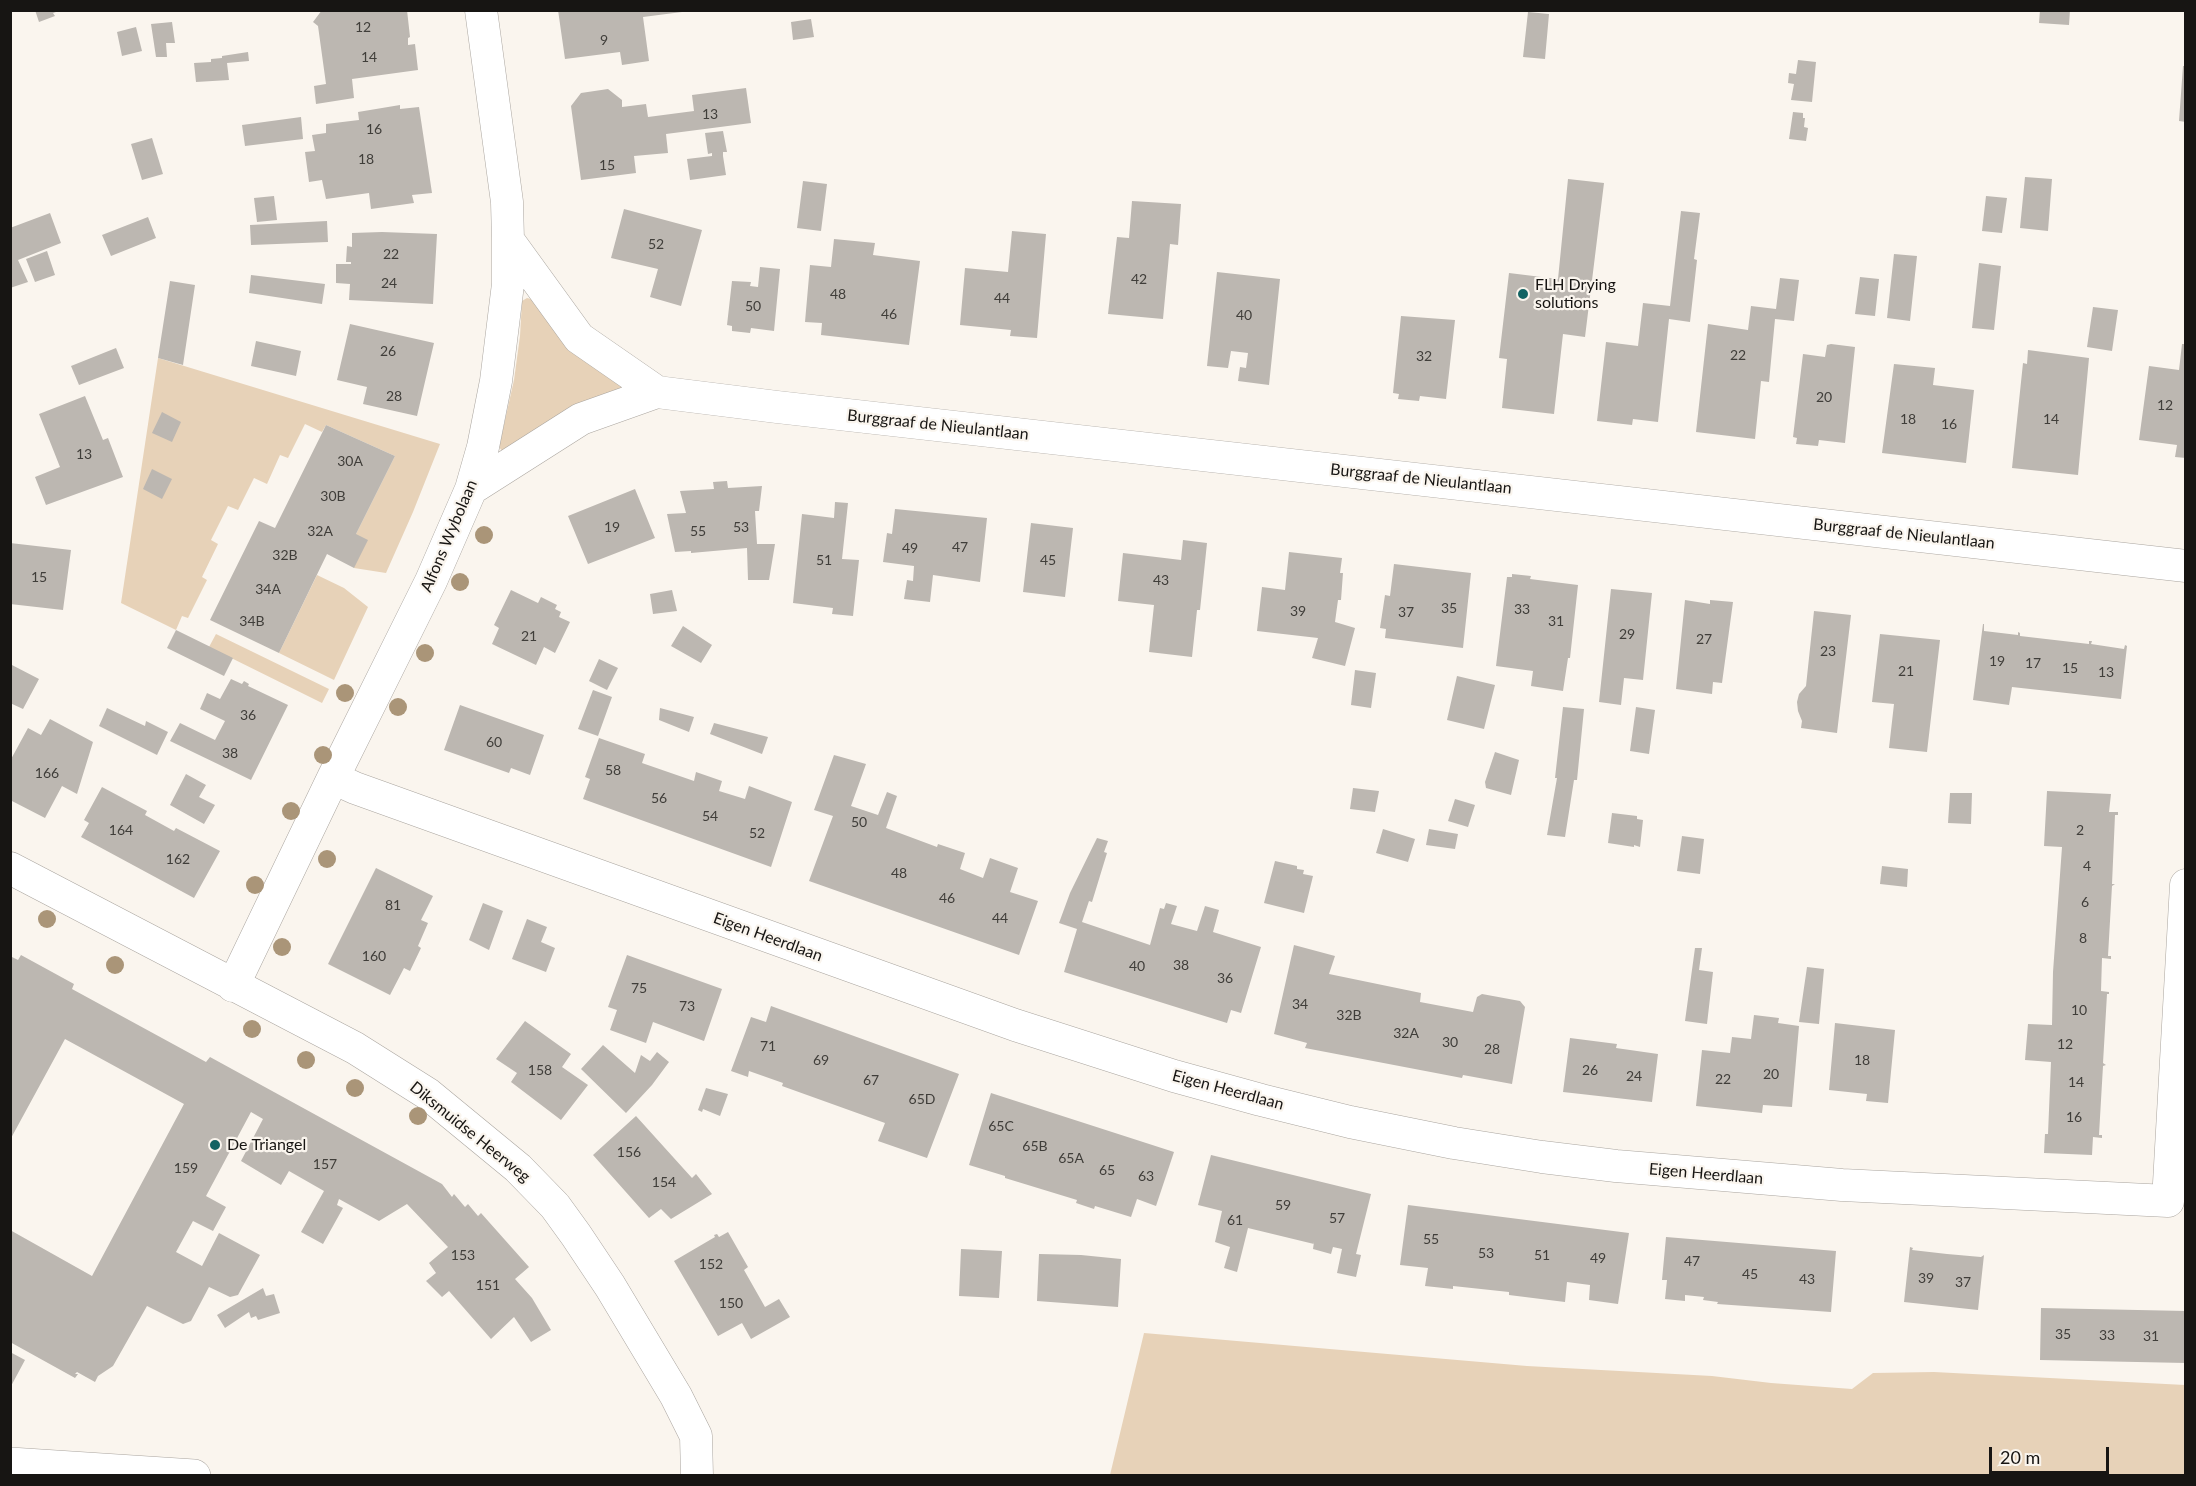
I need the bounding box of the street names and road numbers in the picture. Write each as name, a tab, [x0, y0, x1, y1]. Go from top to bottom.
street label: Burggraaf de Nieulantlaan	[846, 406, 1030, 444]
street label: Burggraaf de Nieulantlaan	[1329, 460, 1513, 498]
street label: Alfons Wybolaan	[417, 477, 481, 595]
street label: Burggraaf de Nieulantlaan	[1812, 515, 1996, 553]
street label: Eigen Heerdlaan	[711, 908, 825, 966]
street label: Eigen Heerdlaan	[1170, 1066, 1286, 1114]
street label: Diksmuidse Heerweg	[406, 1078, 534, 1186]
street label: Eigen Heerdlaan	[1648, 1159, 1764, 1189]

